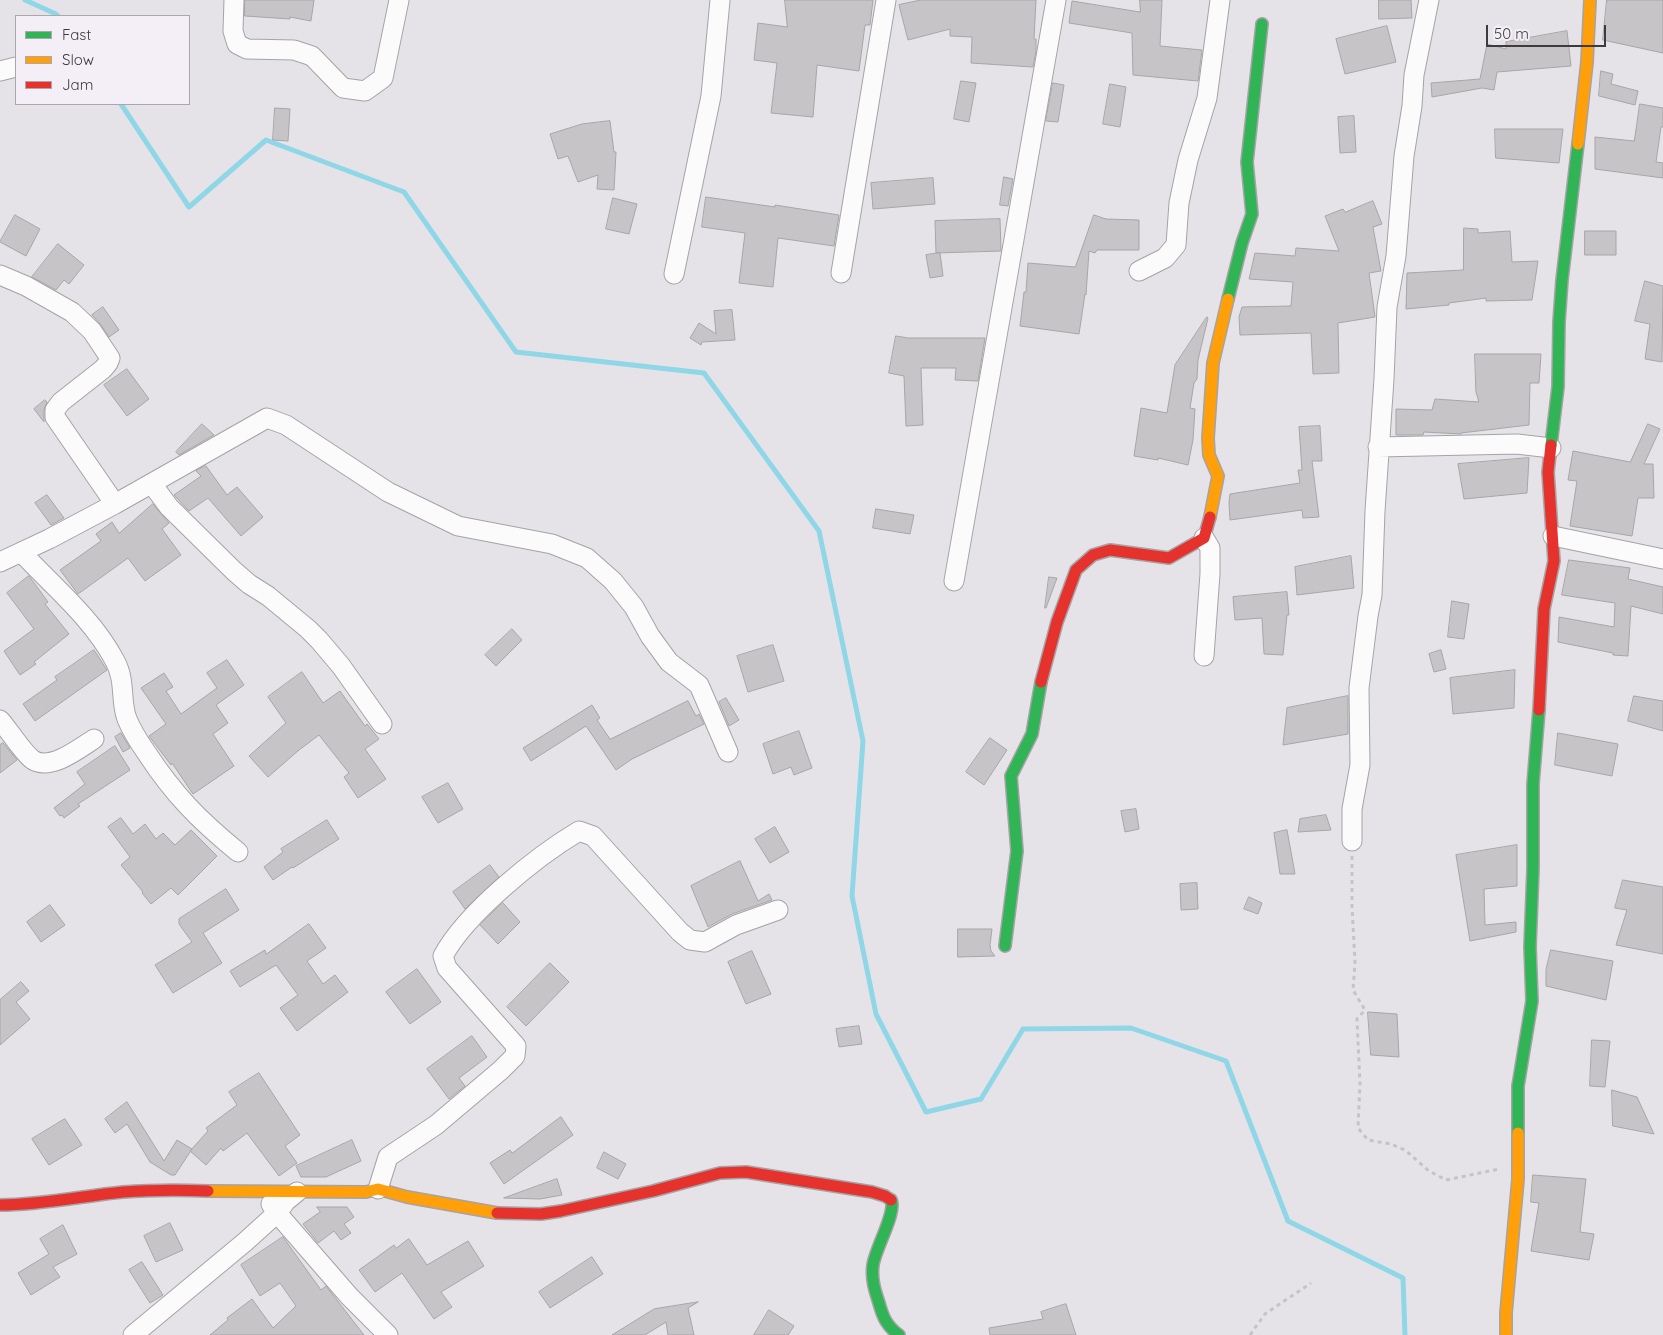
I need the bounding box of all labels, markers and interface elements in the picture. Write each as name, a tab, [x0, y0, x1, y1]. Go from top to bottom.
legend	[15, 15, 190, 105]
scale bar	[1488, 15, 1608, 47]
text: 50 m	[1494, 24, 1529, 43]
text: Fast	[62, 25, 91, 44]
text: Slow	[62, 50, 94, 69]
text: Jam	[62, 75, 93, 94]

